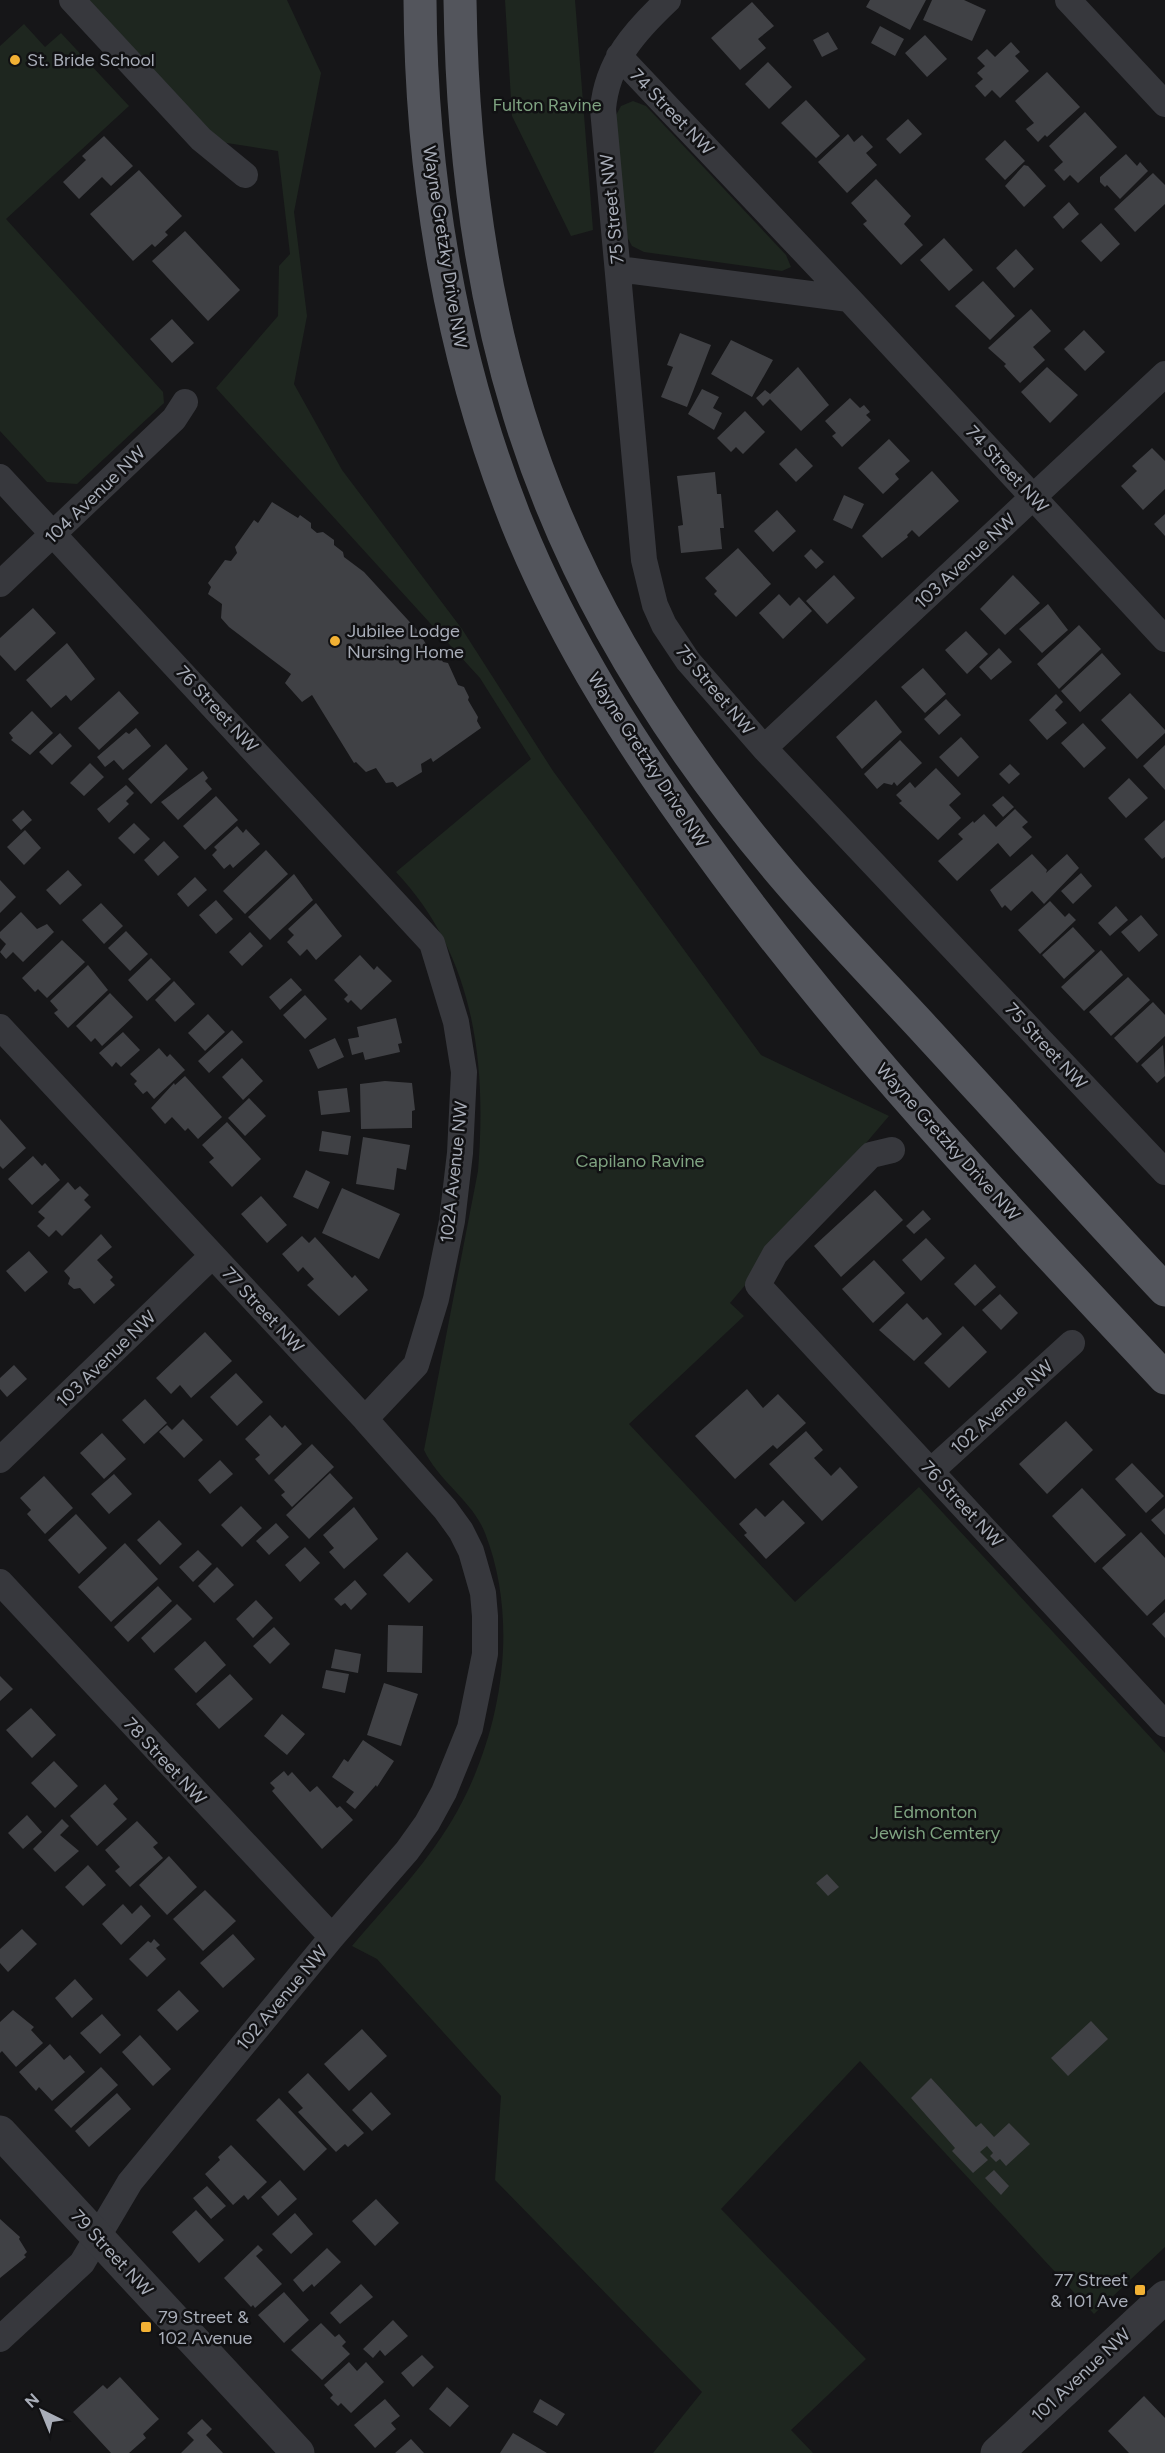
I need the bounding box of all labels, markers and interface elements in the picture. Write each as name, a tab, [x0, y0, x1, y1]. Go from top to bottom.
place label: St. Bride School	[27, 49, 155, 71]
marker: St. Bride School	[8, 53, 22, 67]
street label: 74 Street NW	[625, 64, 719, 160]
park label: Fulton Ravine	[492, 94, 602, 116]
street label: Wayne Gretzky Drive NW	[418, 144, 472, 350]
street label: 75 Street NW	[595, 152, 629, 265]
street label: 74 Street NW	[961, 421, 1054, 518]
street label: 104 Avenue NW	[40, 441, 150, 548]
street label: 103 Avenue NW	[910, 508, 1020, 613]
place label: Jubilee Lodge Nursing Home	[347, 620, 464, 663]
marker: Jubilee Lodge Nursing Home	[328, 634, 342, 648]
street label: 75 Street NW	[671, 641, 759, 740]
street label: 76 Street NW	[171, 661, 263, 757]
street label: Wayne Gretzky Drive NW	[583, 668, 713, 852]
street label: 75 Street NW	[1000, 998, 1092, 1094]
street label: Wayne Gretzky Drive NW	[871, 1059, 1025, 1226]
street label: 102A Avenue NW	[436, 1099, 472, 1244]
park label: Capilano Ravine	[576, 1150, 705, 1172]
street label: 77 Street NW	[217, 1262, 309, 1358]
street label: 103 Avenue NW	[52, 1306, 161, 1412]
street label: 102 Avenue NW	[946, 1355, 1058, 1459]
street label: 76 Street NW	[916, 1456, 1008, 1552]
street label: 78 Street NW	[119, 1713, 211, 1810]
park label: Edmonton Jewish Cemtery	[870, 1801, 1001, 1844]
street label: 102 Avenue NW	[232, 1941, 333, 2055]
street label: 79 Street NW	[66, 2205, 158, 2301]
place label: 77 Street & 101 Ave	[1050, 2269, 1128, 2312]
marker: 77 Street & 101 Ave	[1133, 2283, 1147, 2297]
place label: 79 Street & 102 Avenue	[158, 2306, 253, 2349]
marker: 79 Street & 102 Avenue	[139, 2320, 153, 2334]
street label: 101 Avenue NW	[1027, 2323, 1136, 2426]
north arrow	[12, 2381, 72, 2441]
text: N	[21, 2389, 43, 2412]

